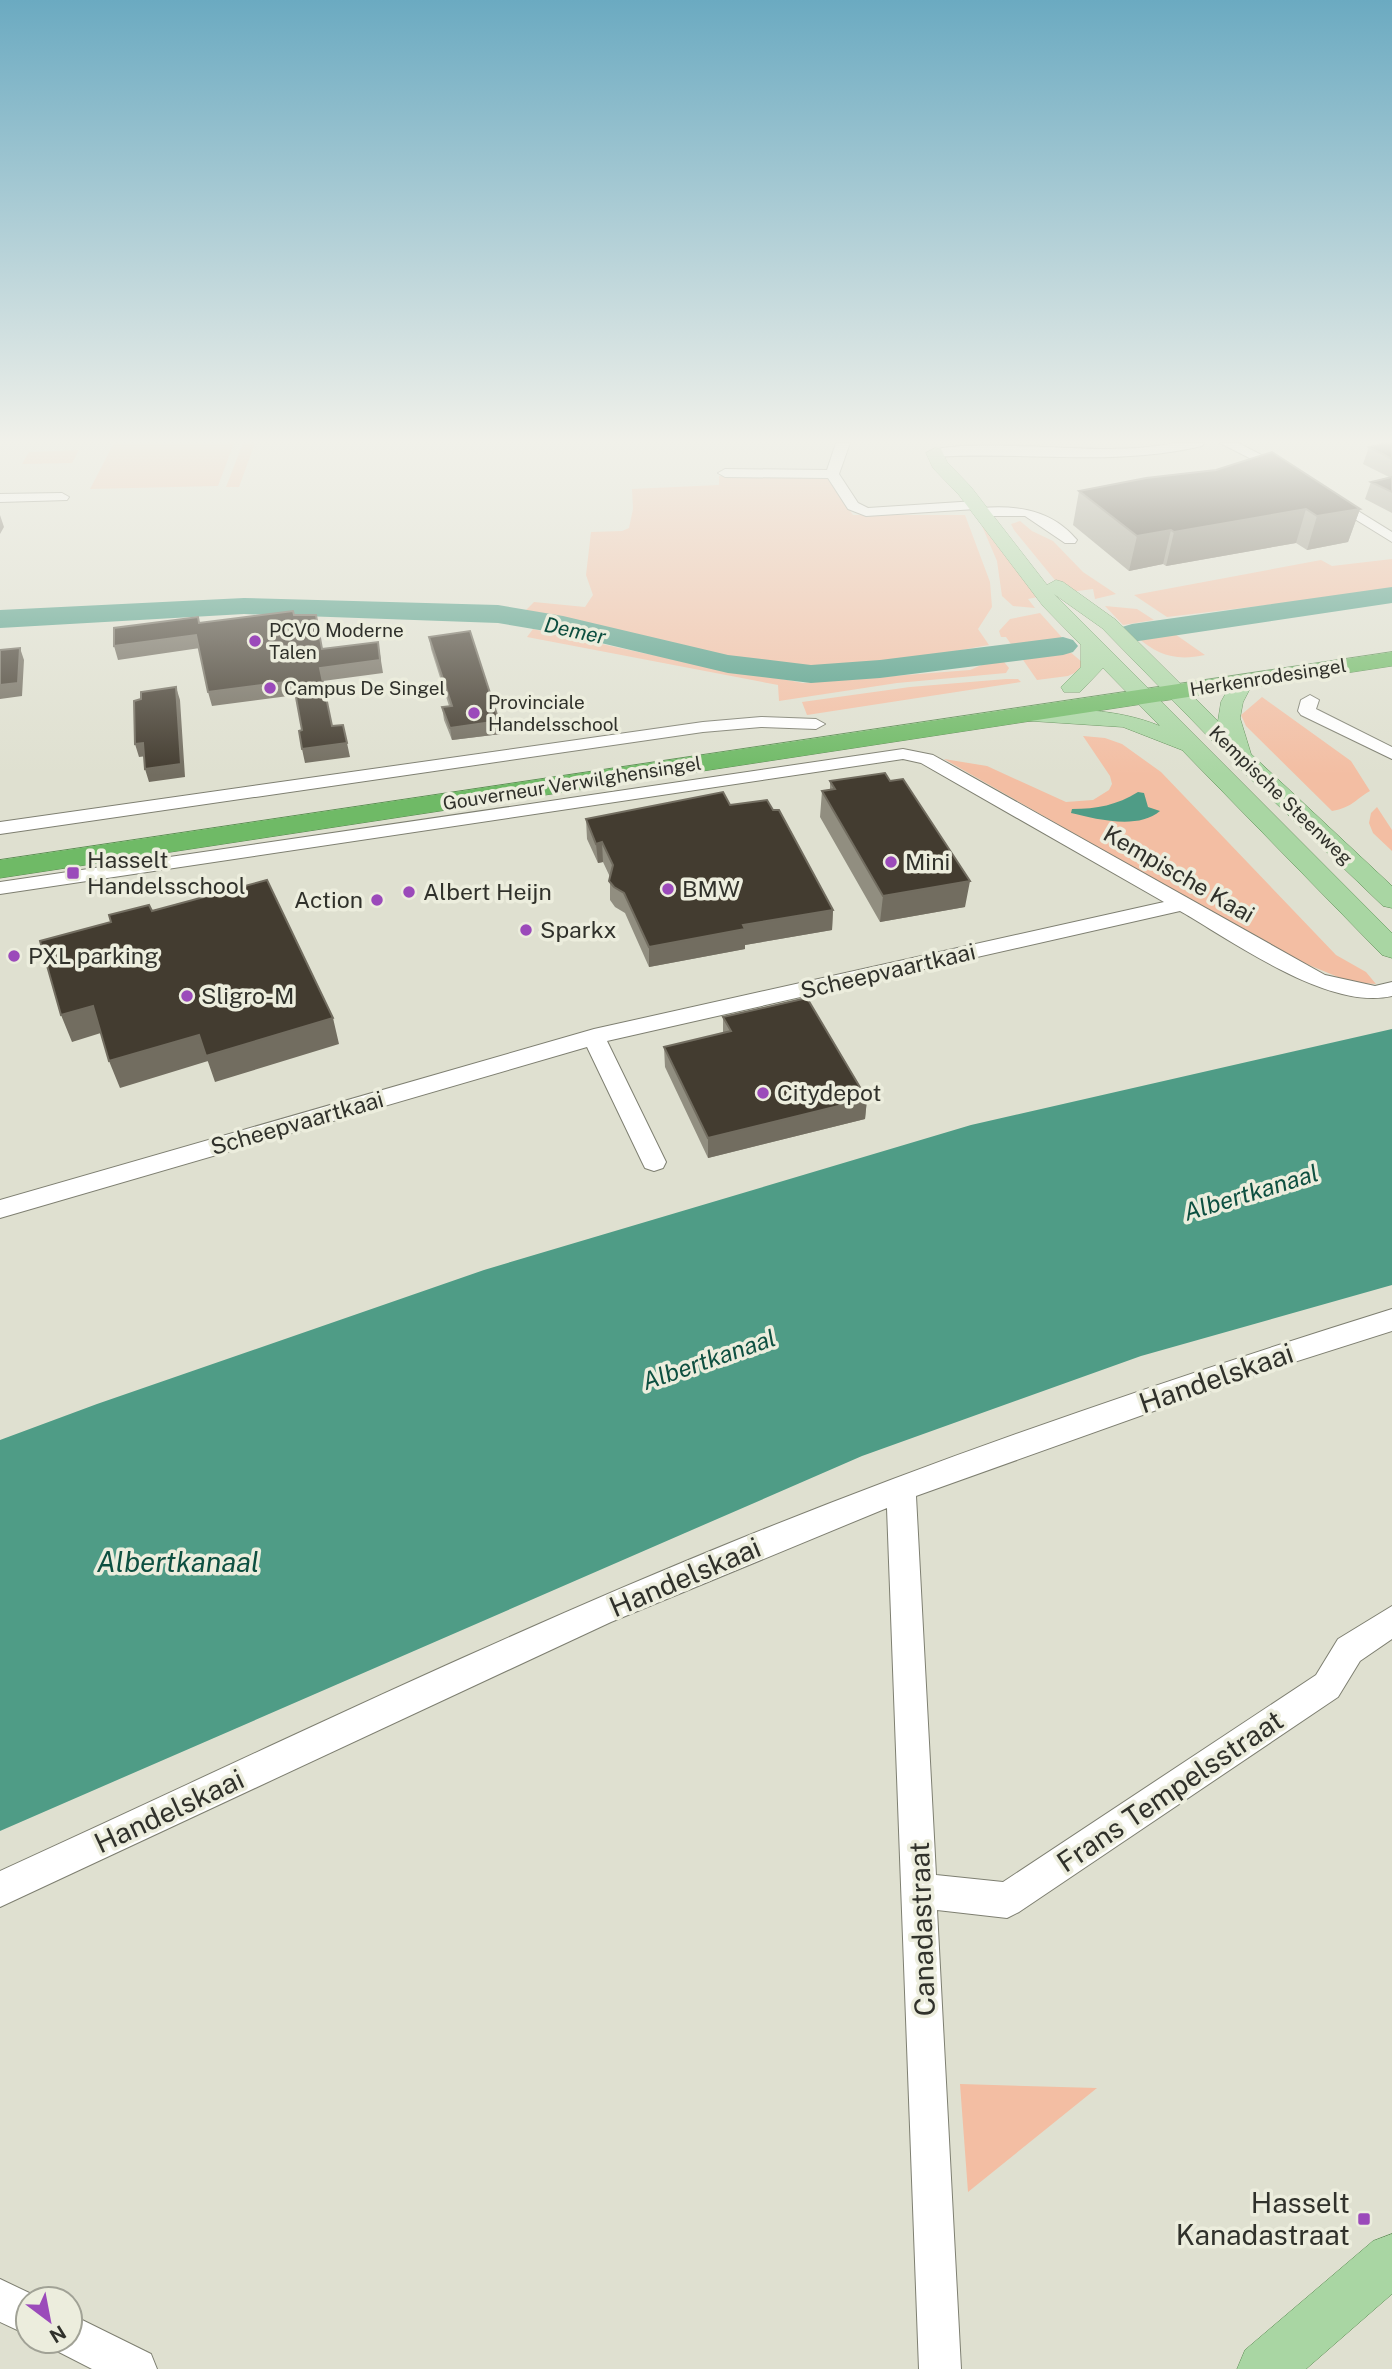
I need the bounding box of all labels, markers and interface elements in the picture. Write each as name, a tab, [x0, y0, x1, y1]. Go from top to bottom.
water label: Demer	[542, 612, 609, 649]
place label: PCVO Moderne Talen	[269, 619, 404, 663]
marker: PCVO Moderne Talen	[247, 633, 263, 649]
street label: Herkenrodesingel	[1188, 654, 1348, 700]
place label: Campus De Singel	[284, 677, 445, 699]
marker: Campus De Singel	[262, 680, 278, 696]
place label: Provinciale Handelsschool	[488, 691, 619, 735]
marker: Provinciale Handelsschool	[466, 705, 482, 721]
street label: Kempische Steenweg	[1205, 721, 1357, 869]
street label: Gouverneur Verwilghensingel	[441, 752, 703, 814]
street label: Kempische Kaai	[1099, 819, 1259, 928]
place label: Hasselt Handelsschool	[87, 846, 246, 899]
place label: Mini	[905, 848, 950, 875]
marker: Mini	[883, 854, 899, 870]
marker: Hasselt Handelsschool	[65, 865, 81, 881]
place label: BMW	[682, 875, 740, 902]
place label: Albert Heijn	[423, 878, 552, 905]
marker: BMW	[660, 881, 676, 897]
marker: Albert Heijn	[401, 884, 417, 900]
place label: Action	[294, 886, 363, 913]
marker: Action	[369, 892, 385, 908]
place label: Sparkx	[540, 916, 617, 943]
marker: Sparkx	[518, 922, 534, 938]
street label: Scheepvaartkaai	[798, 937, 978, 1004]
place label: PXL parking	[28, 942, 158, 969]
marker: PXL parking	[6, 948, 22, 964]
place label: Sligro-M	[201, 982, 294, 1009]
marker: Sligro-M	[179, 988, 195, 1004]
place label: Citydepot	[777, 1079, 881, 1106]
street label: Scheepvaartkaai	[207, 1085, 386, 1160]
marker: Citydepot	[755, 1085, 771, 1101]
water label: Albertkanaal	[1180, 1158, 1321, 1226]
water label: Albertkanaal	[638, 1323, 779, 1395]
street label: Handelskaai	[1134, 1336, 1297, 1419]
street label: Handelskaai	[604, 1530, 765, 1623]
water label: Albertkanaal	[97, 1545, 259, 1578]
street label: Frans Tempelsstraat	[1051, 1703, 1289, 1878]
street label: Handelskaai	[89, 1762, 249, 1860]
street label: Canadastraat	[902, 1841, 941, 2017]
place label: Hasselt Kanadastraat	[1176, 2186, 1350, 2251]
marker: Hasselt Kanadastraat	[1356, 2211, 1372, 2227]
north arrow	[14, 2285, 84, 2355]
text: N	[46, 2321, 70, 2348]

